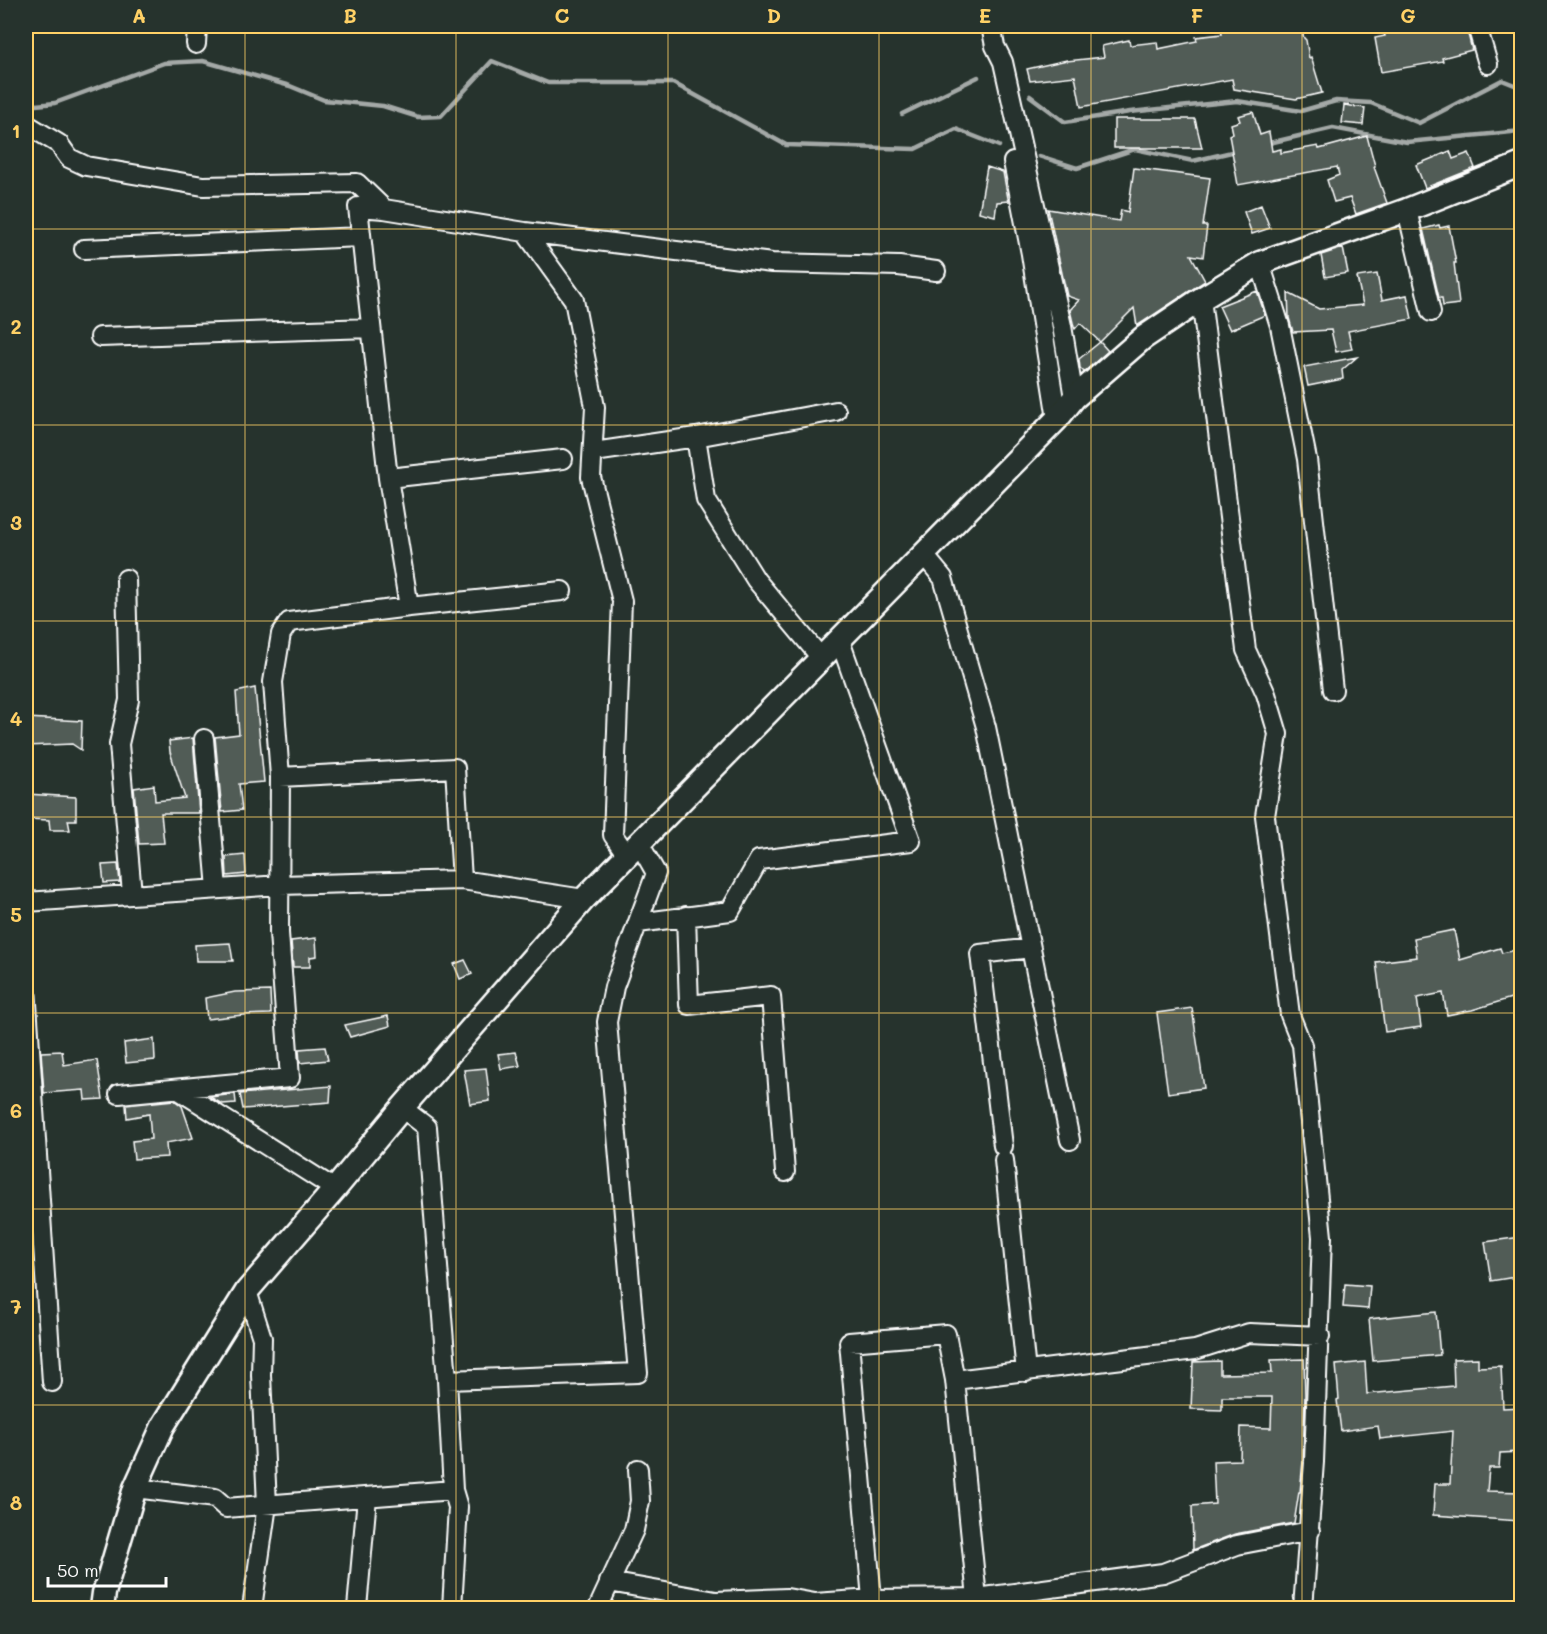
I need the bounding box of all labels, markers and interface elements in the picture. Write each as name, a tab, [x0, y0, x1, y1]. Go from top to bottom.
text: A	[132, 2, 146, 28]
text: B	[343, 2, 357, 28]
text: C	[555, 2, 570, 28]
text: D	[767, 2, 781, 28]
text: E	[979, 2, 991, 28]
text: F	[1191, 2, 1204, 28]
text: G	[1400, 2, 1416, 28]
text: 1	[12, 117, 20, 143]
text: 2	[10, 313, 22, 339]
text: 3	[10, 509, 22, 535]
text: 4	[10, 705, 23, 731]
text: 5	[10, 901, 22, 927]
text: 6	[10, 1097, 22, 1123]
text: 7	[10, 1293, 22, 1319]
text: 8	[10, 1489, 22, 1515]
scale bar	[48, 1550, 166, 1588]
text: 50 m	[57, 1558, 99, 1582]

